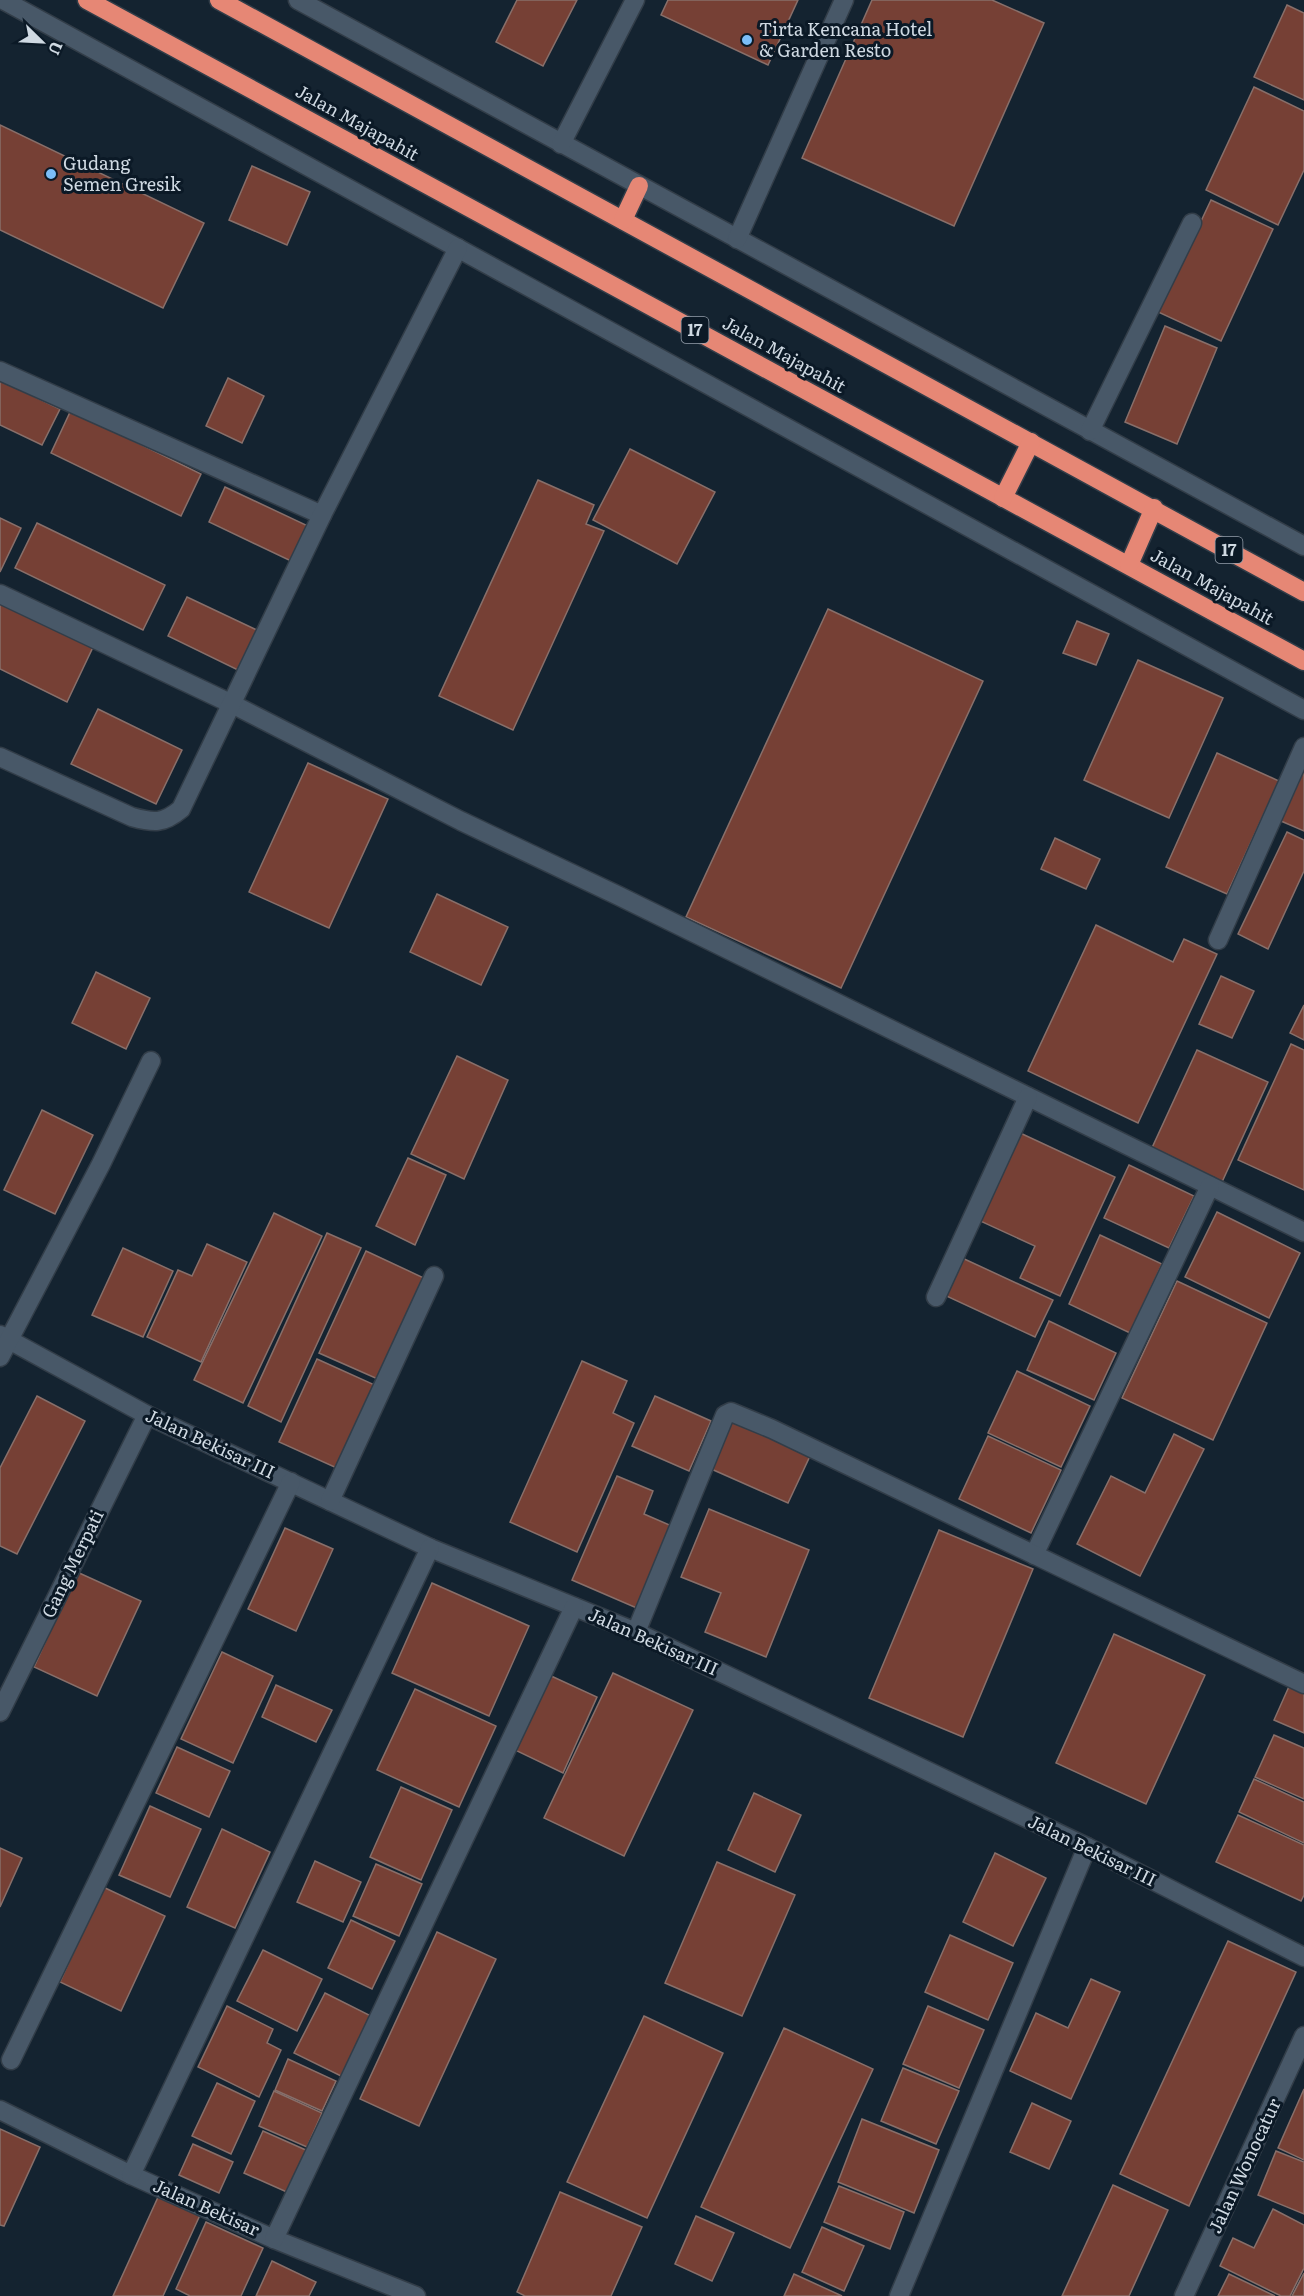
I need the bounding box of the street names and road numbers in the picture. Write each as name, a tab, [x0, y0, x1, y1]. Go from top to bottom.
street label: Jalan Majapahit	[291, 77, 425, 167]
street label: Jalan Majapahit	[718, 309, 852, 399]
road number: 17	[682, 317, 708, 343]
road number: 17	[1216, 537, 1242, 563]
street label: Jalan Majapahit	[1146, 541, 1280, 631]
street label: Jalan Bekisar III	[142, 1401, 280, 1484]
street label: Gang Merpati	[34, 1505, 110, 1622]
street label: Jalan Bekisar III	[584, 1600, 723, 1681]
street label: Jalan Bekisar III	[1024, 1807, 1161, 1892]
street label: Jalan Wonocatur	[1201, 2093, 1287, 2237]
street label: Jalan Bekisar	[149, 2171, 265, 2242]

